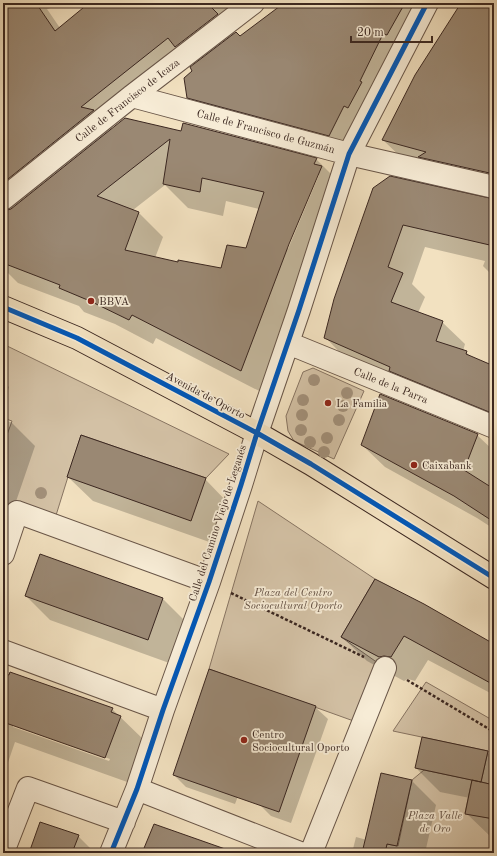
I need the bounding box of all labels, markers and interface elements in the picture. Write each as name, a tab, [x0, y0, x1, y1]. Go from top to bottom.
scale bar	[351, 18, 432, 44]
text: 20 m	[357, 27, 384, 39]
street label: Calle de Francisco de Icaza	[74, 57, 182, 145]
street label: Calle de Francisco de Guzmán	[195, 109, 336, 156]
marker: BBVA	[86, 296, 96, 306]
place label: BBVA	[99, 297, 130, 308]
street label: Calle de la Parra	[352, 366, 430, 407]
street label: Avenida de Oporto	[164, 371, 247, 422]
marker: La Familia	[323, 398, 333, 408]
place label: La Familia	[336, 399, 388, 410]
street label: Calle del Camino Viejo de Leganés	[188, 443, 249, 603]
marker: Caixabank	[409, 460, 419, 470]
place label: Caixabank	[422, 461, 472, 472]
park label: Plaza del Centro Sociocultural Oporto	[244, 588, 342, 612]
place label: Centro Sociocultural Oporto	[252, 730, 350, 754]
marker: Centro Sociocultural Oporto	[239, 735, 249, 745]
park label: Plaza Valle de Oro	[407, 811, 463, 835]

